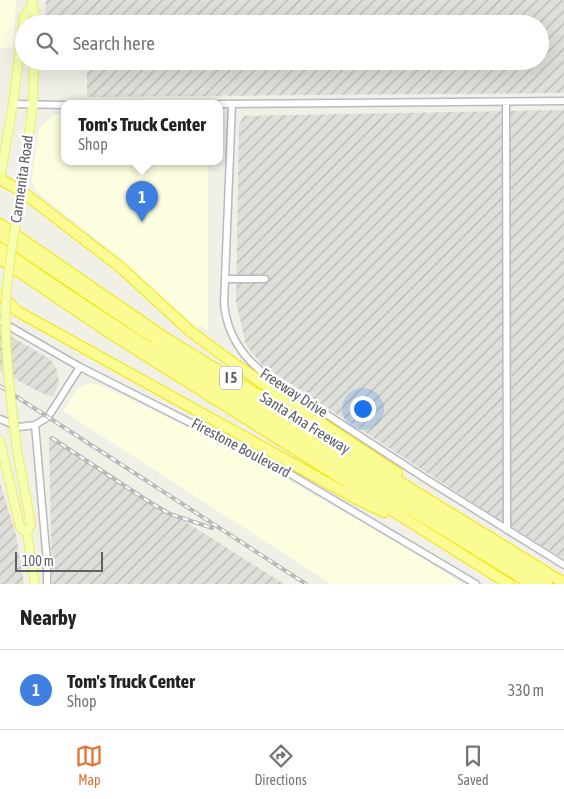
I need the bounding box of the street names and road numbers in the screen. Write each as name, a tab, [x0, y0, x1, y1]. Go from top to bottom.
street label: Carmenita Road	[7, 134, 36, 224]
street label: Freeway Drive	[257, 365, 331, 421]
road number: I 5	[220, 366, 242, 389]
street label: Santa Ana Freeway	[257, 388, 353, 457]
street label: Firestone Boulevard	[189, 414, 294, 481]

